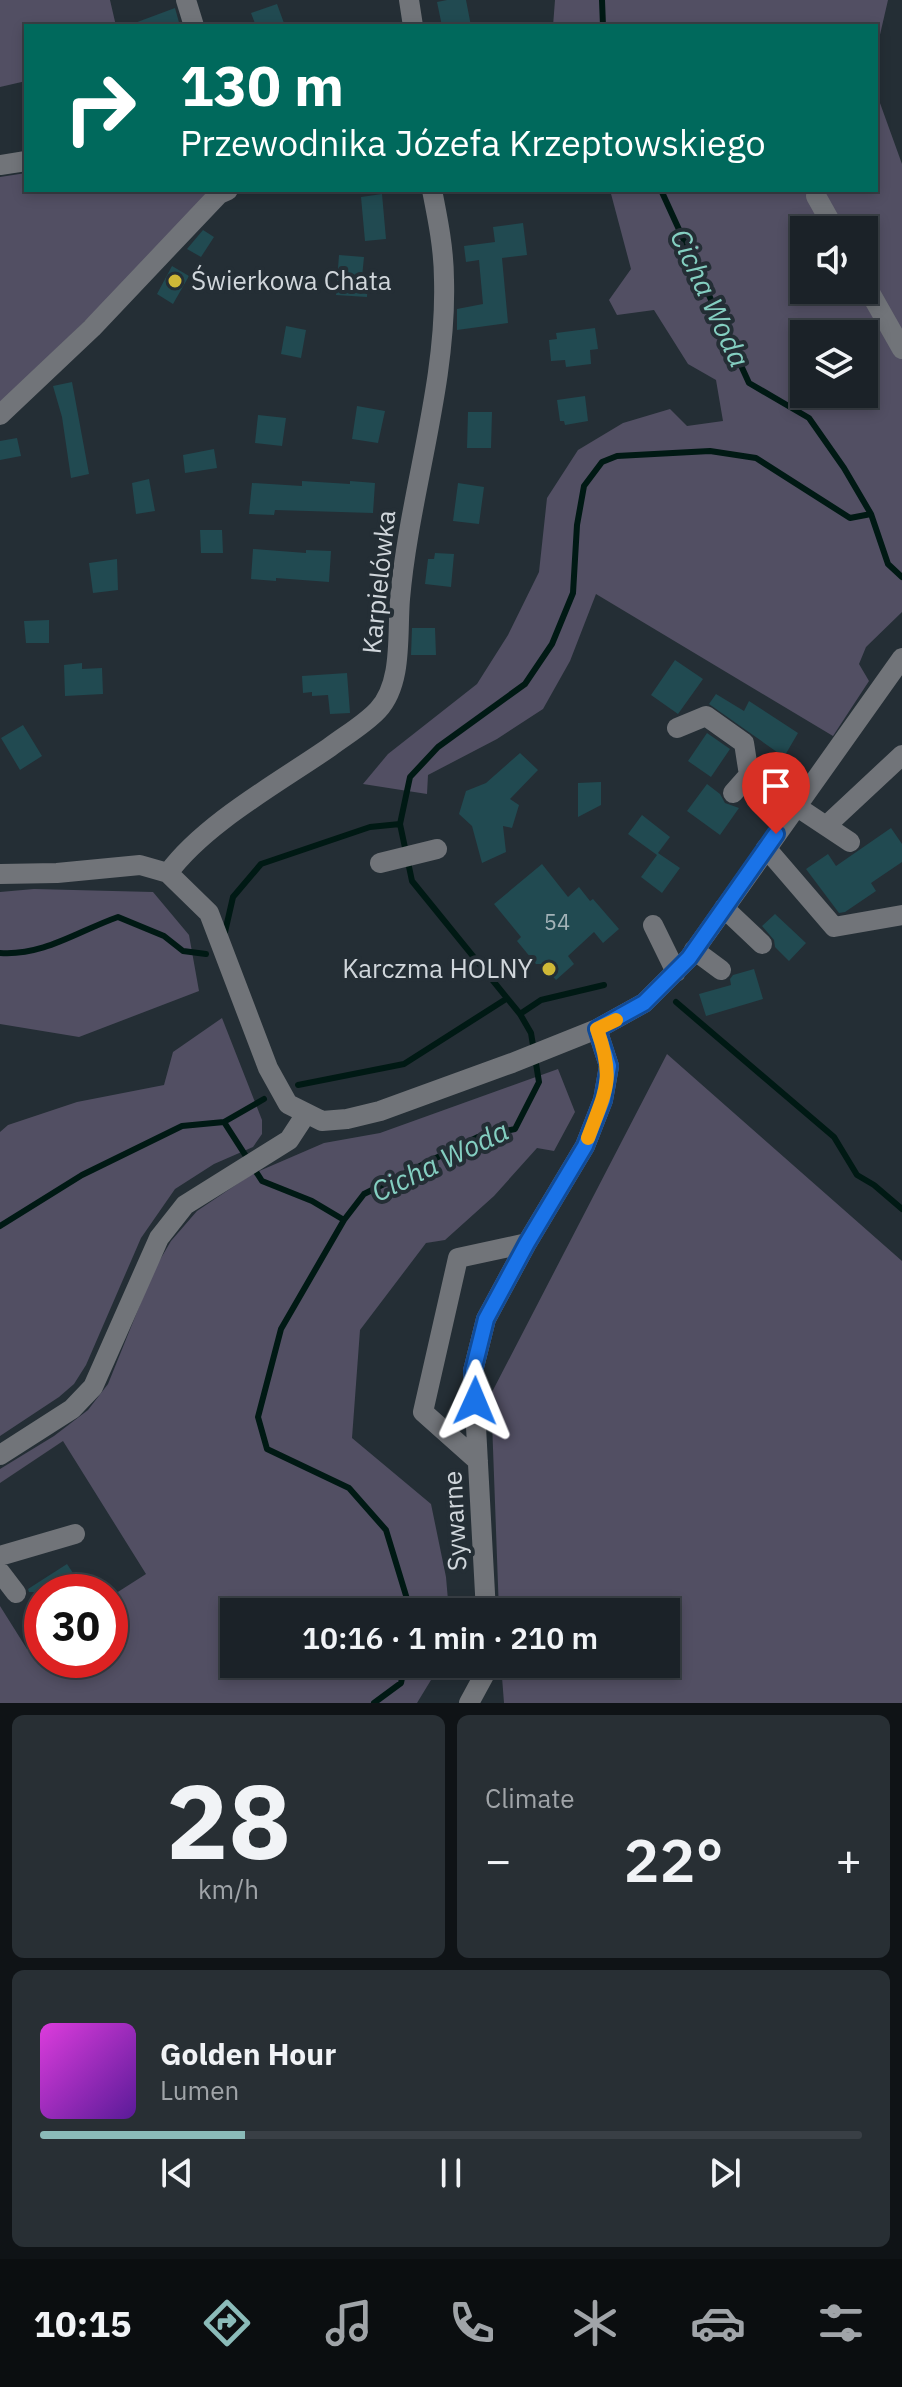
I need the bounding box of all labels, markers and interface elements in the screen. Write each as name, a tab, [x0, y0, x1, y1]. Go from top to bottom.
text: 130 m	[180, 49, 344, 121]
icon: right	[48, 56, 152, 160]
text: Przewodnika Józefa Krzeptowskiego	[180, 119, 766, 166]
map controls	[790, 216, 878, 408]
button: sound	[790, 216, 878, 304]
water label: Cicha Woda	[662, 223, 759, 373]
place label: Świerkowa Chata	[191, 263, 392, 297]
marker: Świerkowa Chata	[166, 272, 184, 290]
button: layers	[790, 320, 878, 408]
street label: Karpielówka	[354, 508, 402, 655]
pin	[742, 752, 810, 834]
icon: arrive	[754, 764, 798, 808]
house number: 54	[544, 907, 570, 936]
place label: Karczma HOLNY	[342, 951, 534, 985]
marker: Karczma HOLNY	[540, 960, 558, 978]
water label: Cicha Woda	[365, 1111, 515, 1210]
position arrow	[433, 1359, 517, 1443]
street label: Sywarne	[434, 1470, 474, 1572]
speed limit sign: 30	[24, 1574, 128, 1678]
text: 10:16 · 1 min · 210 m	[302, 1618, 598, 1657]
text: 28	[166, 1752, 291, 1888]
text: Climate	[485, 1781, 575, 1815]
text: 22°	[623, 1820, 724, 1899]
text: −	[485, 1831, 511, 1888]
text: +	[836, 1831, 862, 1888]
text: km/h	[198, 1872, 259, 1906]
text: Golden Hour	[160, 2034, 336, 2073]
text: Lumen	[160, 2073, 239, 2107]
icon: previous	[155, 2151, 199, 2195]
icon: pause	[429, 2151, 473, 2195]
icon: next	[703, 2151, 747, 2195]
icon: directions	[199, 2295, 255, 2351]
icon: music	[321, 2295, 377, 2351]
icon: phone	[444, 2295, 500, 2351]
icon: climate	[567, 2295, 623, 2351]
icon: car	[690, 2295, 746, 2351]
icon: filters	[813, 2295, 869, 2351]
text: 10:15	[33, 2300, 132, 2347]

